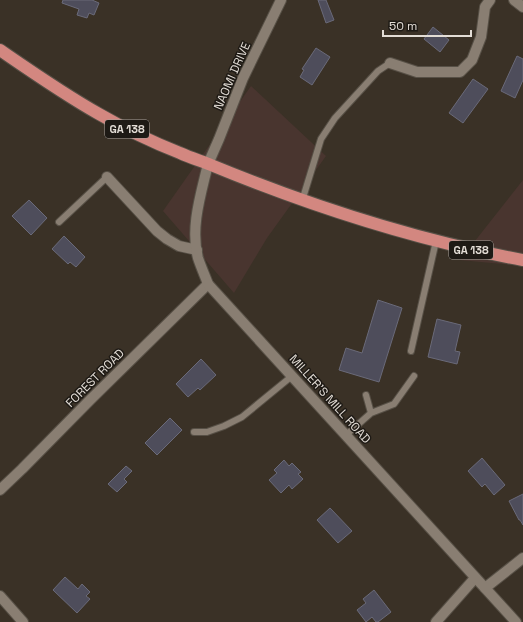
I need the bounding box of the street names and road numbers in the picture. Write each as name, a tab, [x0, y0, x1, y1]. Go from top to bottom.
street label: NAOMI DRIVE	[210, 39, 254, 112]
road number: GA 138	[105, 120, 149, 138]
road number: GA 138	[449, 241, 493, 259]
street label: FOREST ROAD	[62, 345, 128, 411]
street label: MILLER'S MILL ROAD	[286, 351, 374, 447]

